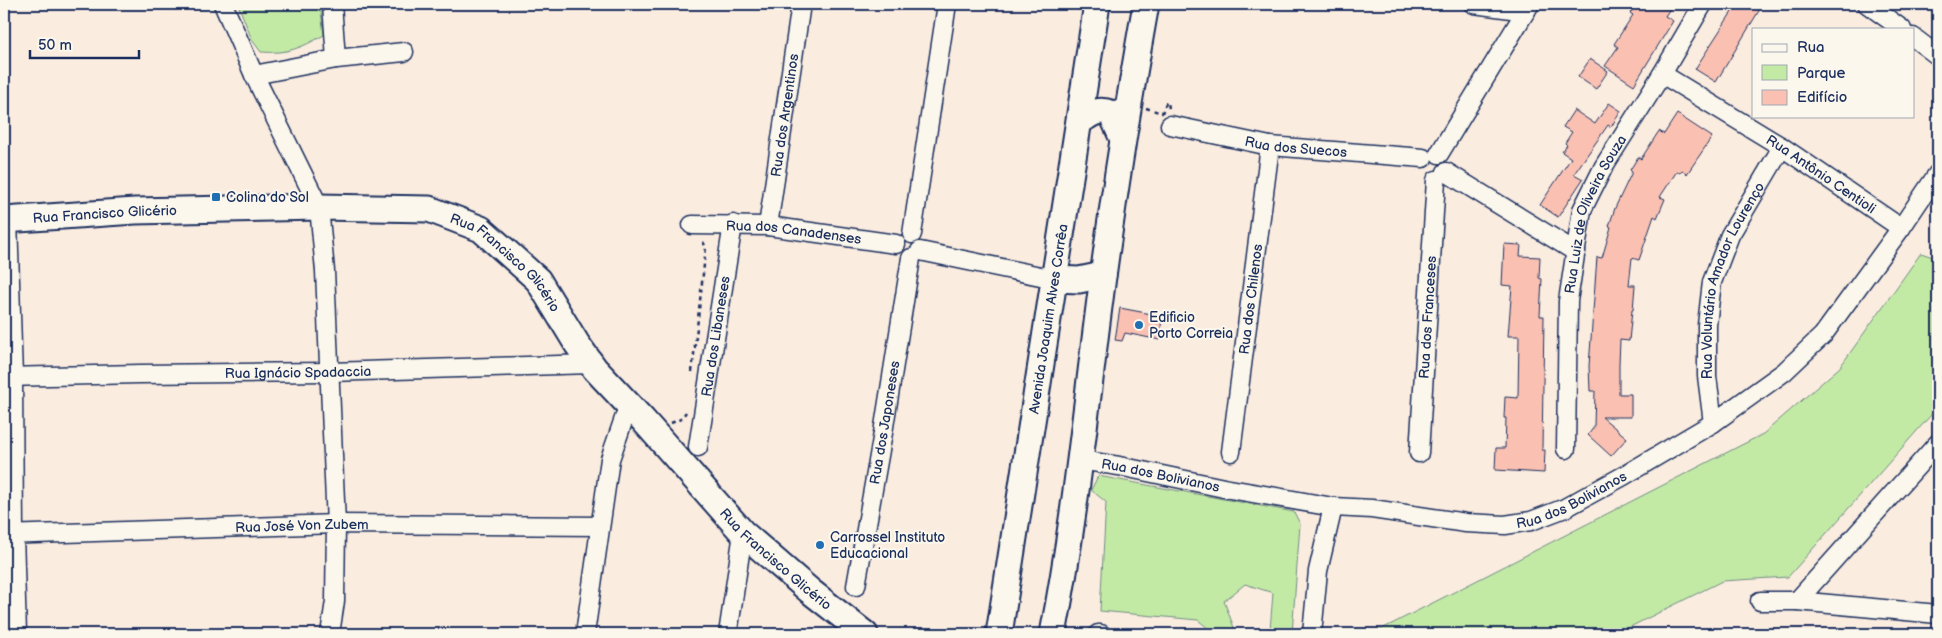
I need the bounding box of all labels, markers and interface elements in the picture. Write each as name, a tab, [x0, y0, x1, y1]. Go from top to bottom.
scale bar	[30, 28, 139, 60]
legend	[1752, 28, 1914, 118]
text: 50 m	[38, 36, 72, 55]
text: Rua	[1797, 38, 1825, 57]
street label: Rua dos Argentinos	[767, 53, 803, 178]
text: Parque	[1797, 64, 1846, 83]
text: Edifício	[1797, 88, 1847, 107]
street label: Rua Antônio Centioli	[1763, 131, 1879, 217]
street label: Rua Luiz de Oliveira Souza	[1561, 132, 1630, 295]
street label: Rua dos Suecos	[1243, 133, 1348, 161]
street label: Rua Voluntário Amador Lourenço	[1699, 179, 1768, 379]
place label: Colina do Sol	[226, 189, 309, 206]
marker: Colina do Sol	[210, 191, 222, 203]
street label: Rua Francisco Glicério	[32, 202, 177, 227]
street label: Rua Francisco Glicério	[448, 210, 563, 315]
street label: Rua dos Canadenses	[726, 217, 862, 248]
street label: Avenida Joaquim Alves Corrêa	[1025, 222, 1072, 415]
street label: Rua dos Chilenos	[1235, 243, 1266, 356]
street label: Rua dos Franceses	[1416, 255, 1440, 379]
street label: Rua dos Libaneses	[698, 275, 734, 398]
place label: Edificio Porto Correia	[1149, 309, 1233, 342]
marker: Edificio Porto Correia	[1133, 319, 1145, 331]
street label: Rua dos Japoneses	[866, 359, 903, 486]
street label: Rua Ignácio Spadaccia	[225, 363, 372, 382]
street label: Rua dos Bolivianos	[1100, 455, 1221, 496]
street label: Rua dos Bolivianos	[1515, 468, 1630, 532]
street label: Rua Francisco Glicério	[716, 505, 835, 614]
street label: Rua José Von Zubem	[235, 516, 369, 536]
place label: Carrossel Instituto Educacional	[830, 529, 945, 562]
marker: Carrossel Instituto Educacional	[814, 539, 826, 551]

